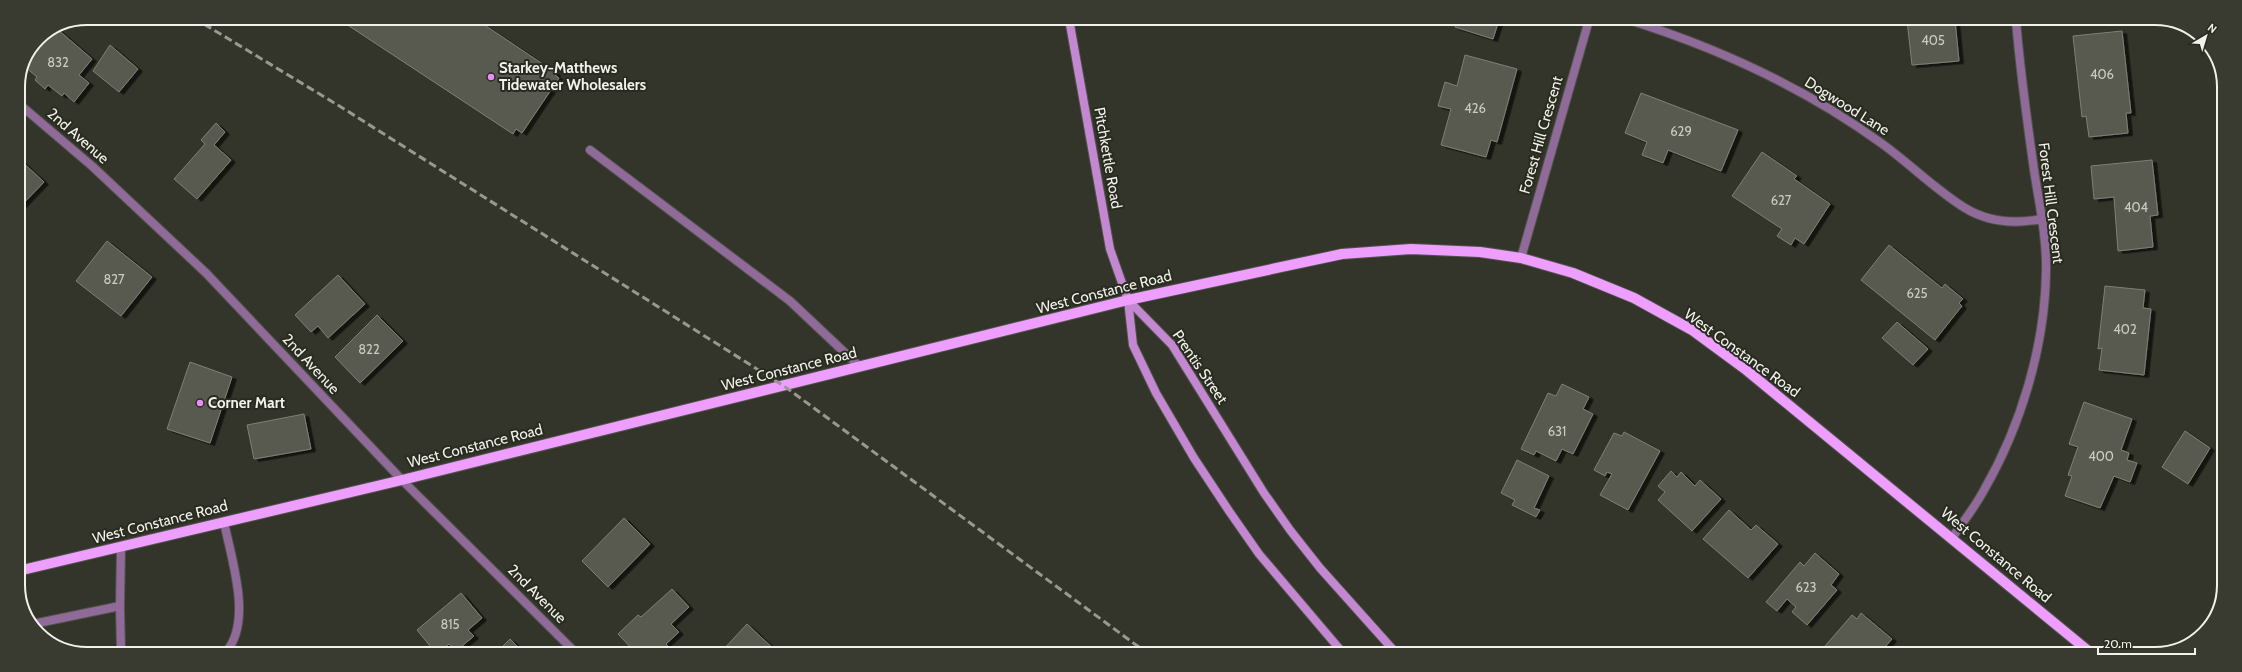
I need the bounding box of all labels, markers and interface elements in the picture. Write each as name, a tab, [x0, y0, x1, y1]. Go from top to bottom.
north arrow	[2186, 16, 2226, 56]
text: N	[2205, 20, 2220, 36]
house number: 405	[1921, 32, 1945, 48]
house number: 832	[47, 54, 69, 70]
place label: Starkey-Matthews Tidewater Wholesalers	[499, 59, 646, 94]
house number: 406	[2090, 66, 2114, 82]
marker: Starkey-Matthews Tidewater Wholesalers	[486, 72, 496, 82]
street label: Dogwood Lane	[1801, 73, 1893, 139]
street label: Forest Hill Crescent	[1516, 74, 1566, 196]
house number: 426	[1464, 100, 1486, 116]
street label: 2nd Avenue	[44, 104, 113, 168]
street label: Pitchkettle Road	[1090, 106, 1126, 210]
house number: 629	[1670, 123, 1692, 139]
street label: Forest Hill Crescent	[2035, 142, 2067, 264]
house number: 627	[1771, 192, 1792, 208]
house number: 404	[2124, 199, 2149, 215]
street label: West Constance Road	[1035, 266, 1173, 318]
house number: 827	[103, 271, 125, 287]
house number: 625	[1906, 285, 1928, 301]
street label: West Constance Road	[1681, 305, 1803, 401]
house number: 402	[2113, 321, 2137, 337]
street label: Prentis Street	[1169, 327, 1231, 407]
street label: 2nd Avenue	[279, 330, 344, 398]
house number: 822	[358, 341, 380, 357]
street label: West Constance Road	[720, 343, 858, 395]
place label: Corner Mart	[208, 394, 285, 412]
marker: Corner Mart	[195, 398, 205, 408]
street label: West Constance Road	[406, 420, 544, 472]
house number: 631	[1548, 423, 1566, 439]
house number: 400	[2088, 448, 2114, 464]
street label: West Constance Road	[91, 496, 229, 548]
street label: West Constance Road	[1937, 504, 2055, 606]
street label: 2nd Avenue	[504, 561, 570, 627]
house number: 623	[1795, 579, 1817, 595]
house number: 815	[440, 616, 460, 632]
scale bar	[2098, 630, 2195, 656]
text: 20 m	[2104, 636, 2132, 651]

